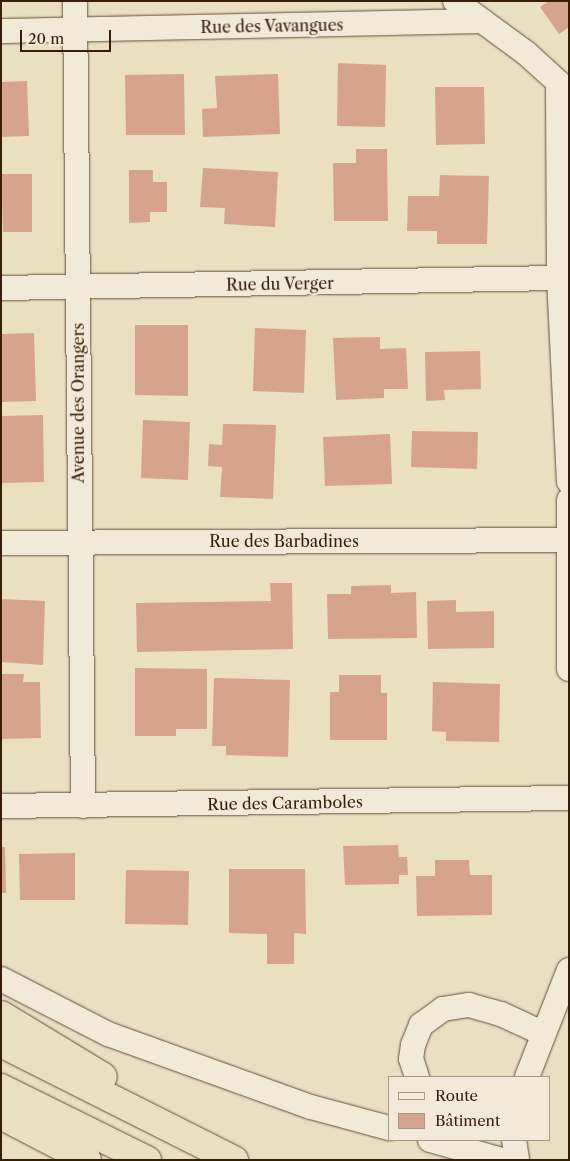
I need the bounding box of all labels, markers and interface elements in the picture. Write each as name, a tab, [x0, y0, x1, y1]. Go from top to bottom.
street label: Rue des Vavangues	[200, 15, 344, 37]
scale bar	[22, 20, 114, 52]
text: 20 m	[28, 29, 64, 48]
street label: Rue du Verger	[226, 273, 334, 295]
street label: Avenue des Orangers	[68, 323, 88, 483]
street label: Rue des Barbadines	[209, 531, 359, 551]
street label: Rue des Caramboles	[207, 792, 363, 814]
legend	[388, 1076, 550, 1141]
text: Route	[435, 1086, 478, 1105]
text: Bâtiment	[435, 1111, 500, 1130]

